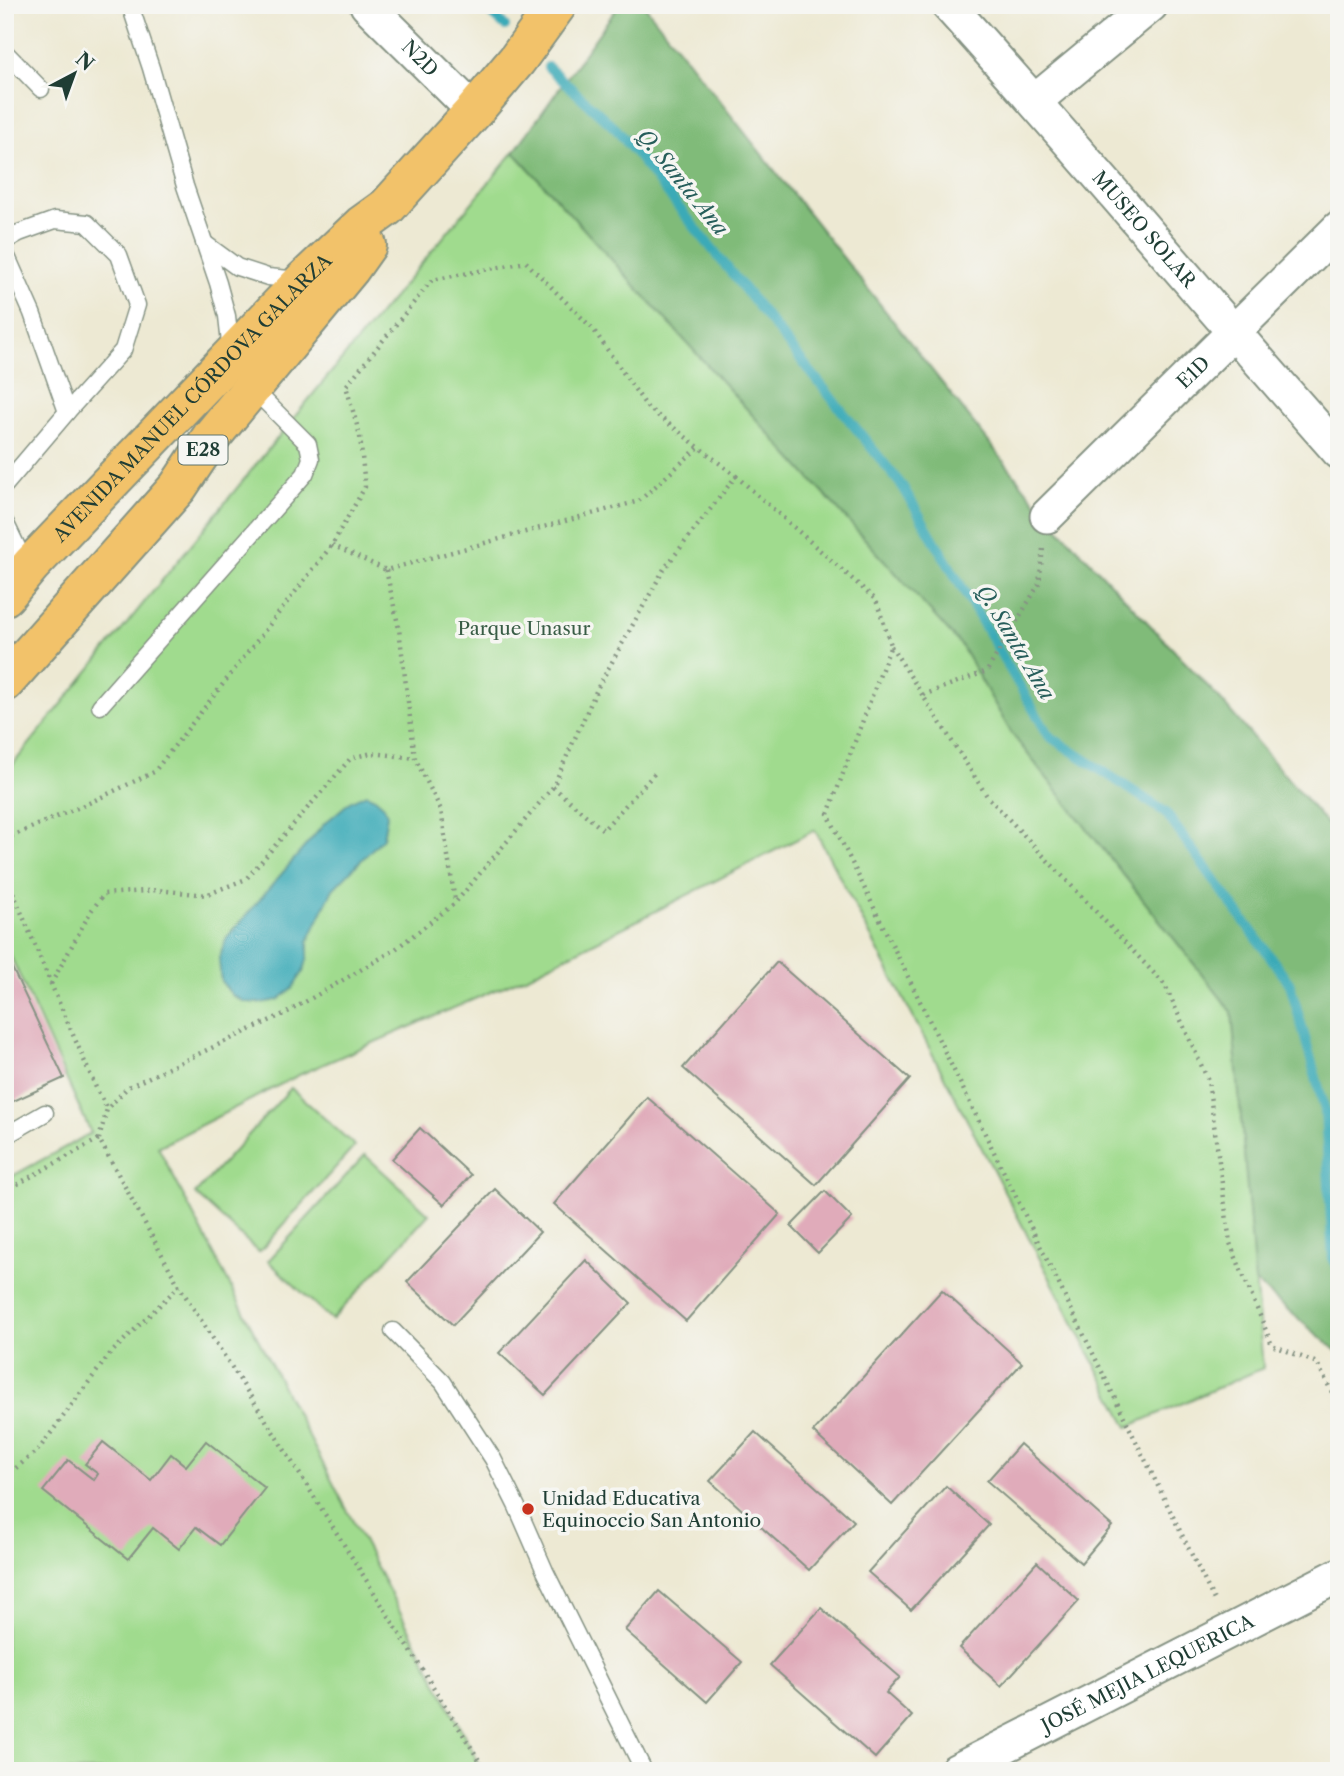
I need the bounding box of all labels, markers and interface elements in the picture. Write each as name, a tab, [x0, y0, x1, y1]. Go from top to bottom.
street label: N2D	[397, 35, 443, 81]
north arrow	[38, 38, 108, 108]
text: N	[71, 47, 99, 76]
water label: Q. Santa Ana	[632, 124, 734, 241]
street label: MUSEO SOLAR	[1088, 166, 1202, 293]
street label: AVENIDA MANUEL CÓRDOVA GALARZA	[48, 248, 337, 547]
street label: E1D	[1172, 351, 1214, 393]
road number: E28	[178, 436, 228, 464]
water label: Q. Santa Ana	[972, 580, 1060, 705]
park label: Parque Unasur	[457, 617, 591, 640]
place label: Unidad Educativa Equinoccio San Antonio	[542, 1487, 761, 1532]
marker: Unidad Educativa Equinoccio San Antonio	[520, 1501, 536, 1517]
street label: JOSÉ MEJIA LEQUERICA	[1035, 1609, 1258, 1738]

